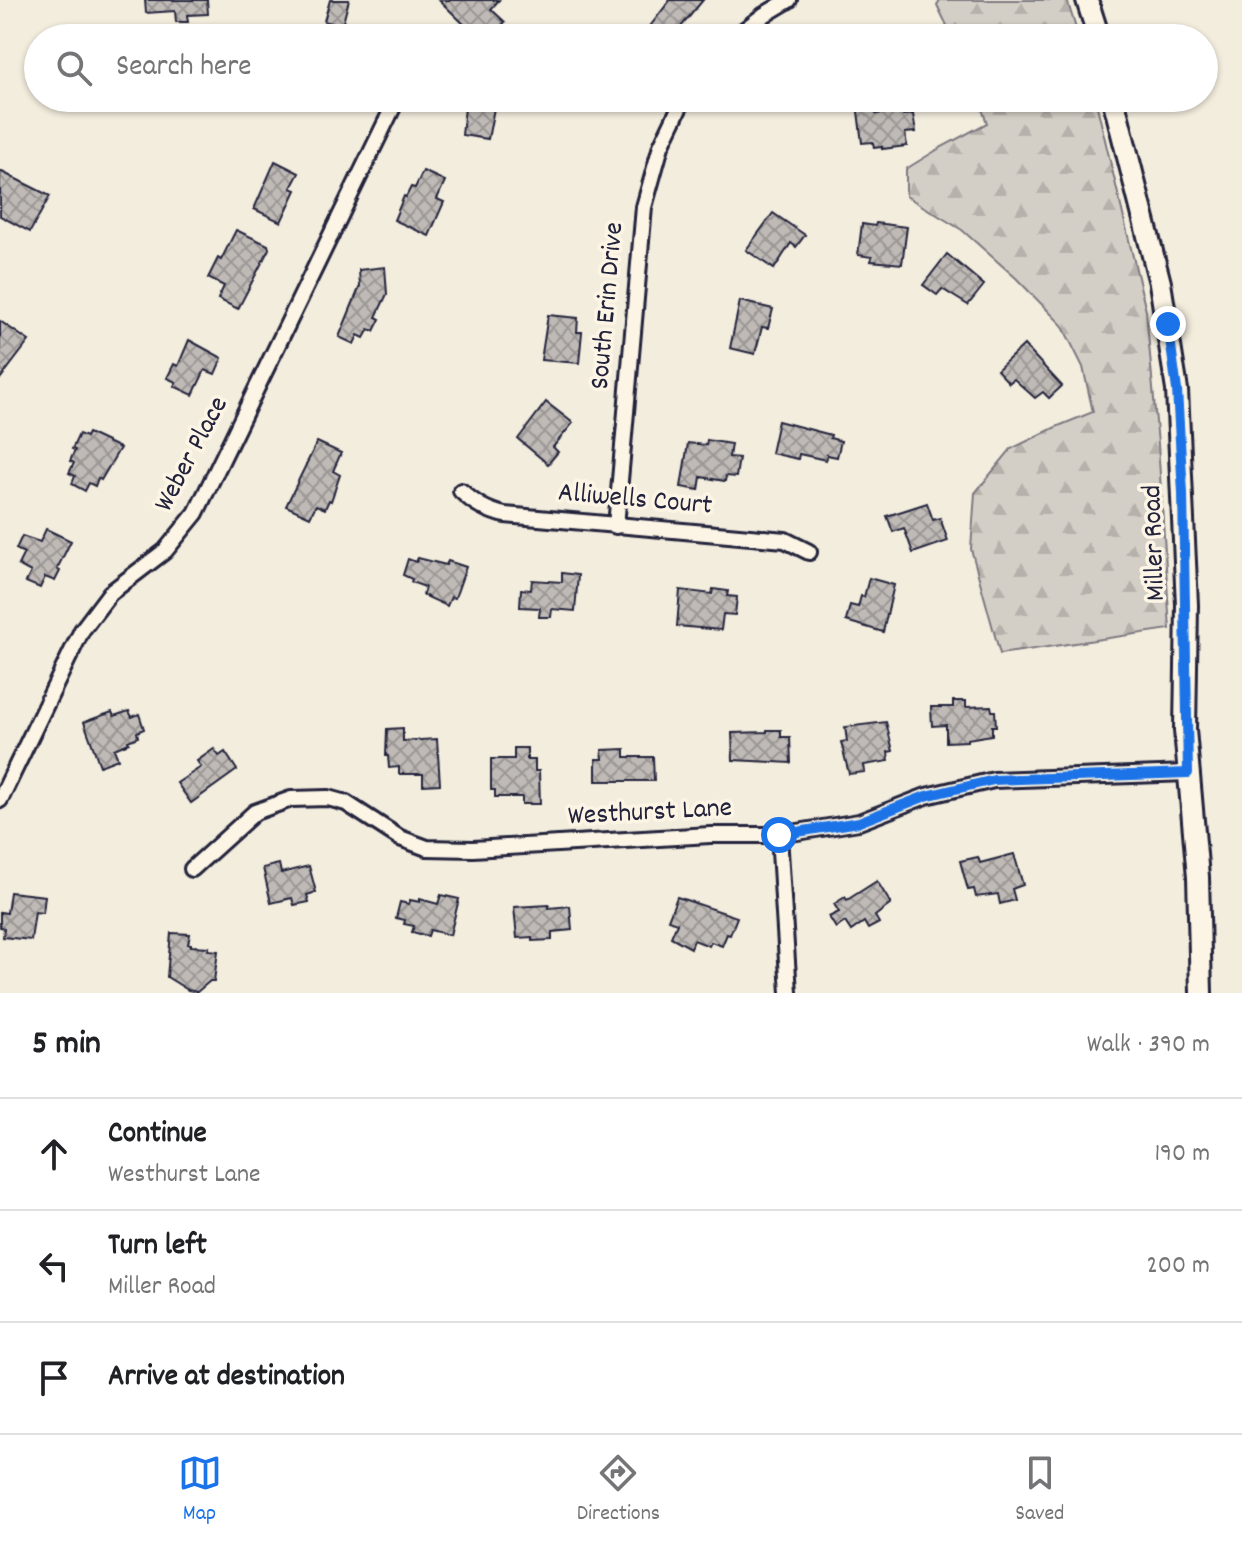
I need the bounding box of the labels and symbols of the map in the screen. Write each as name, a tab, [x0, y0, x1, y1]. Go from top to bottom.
street label: South Erin Drive	[582, 221, 636, 391]
route end	[1150, 306, 1186, 342]
street label: Weber Place	[146, 390, 240, 520]
street label: Alliwells Court	[556, 474, 714, 528]
street label: Miller Road	[1134, 484, 1178, 602]
street label: Westhurst Lane	[567, 790, 733, 838]
route start	[761, 817, 797, 853]

